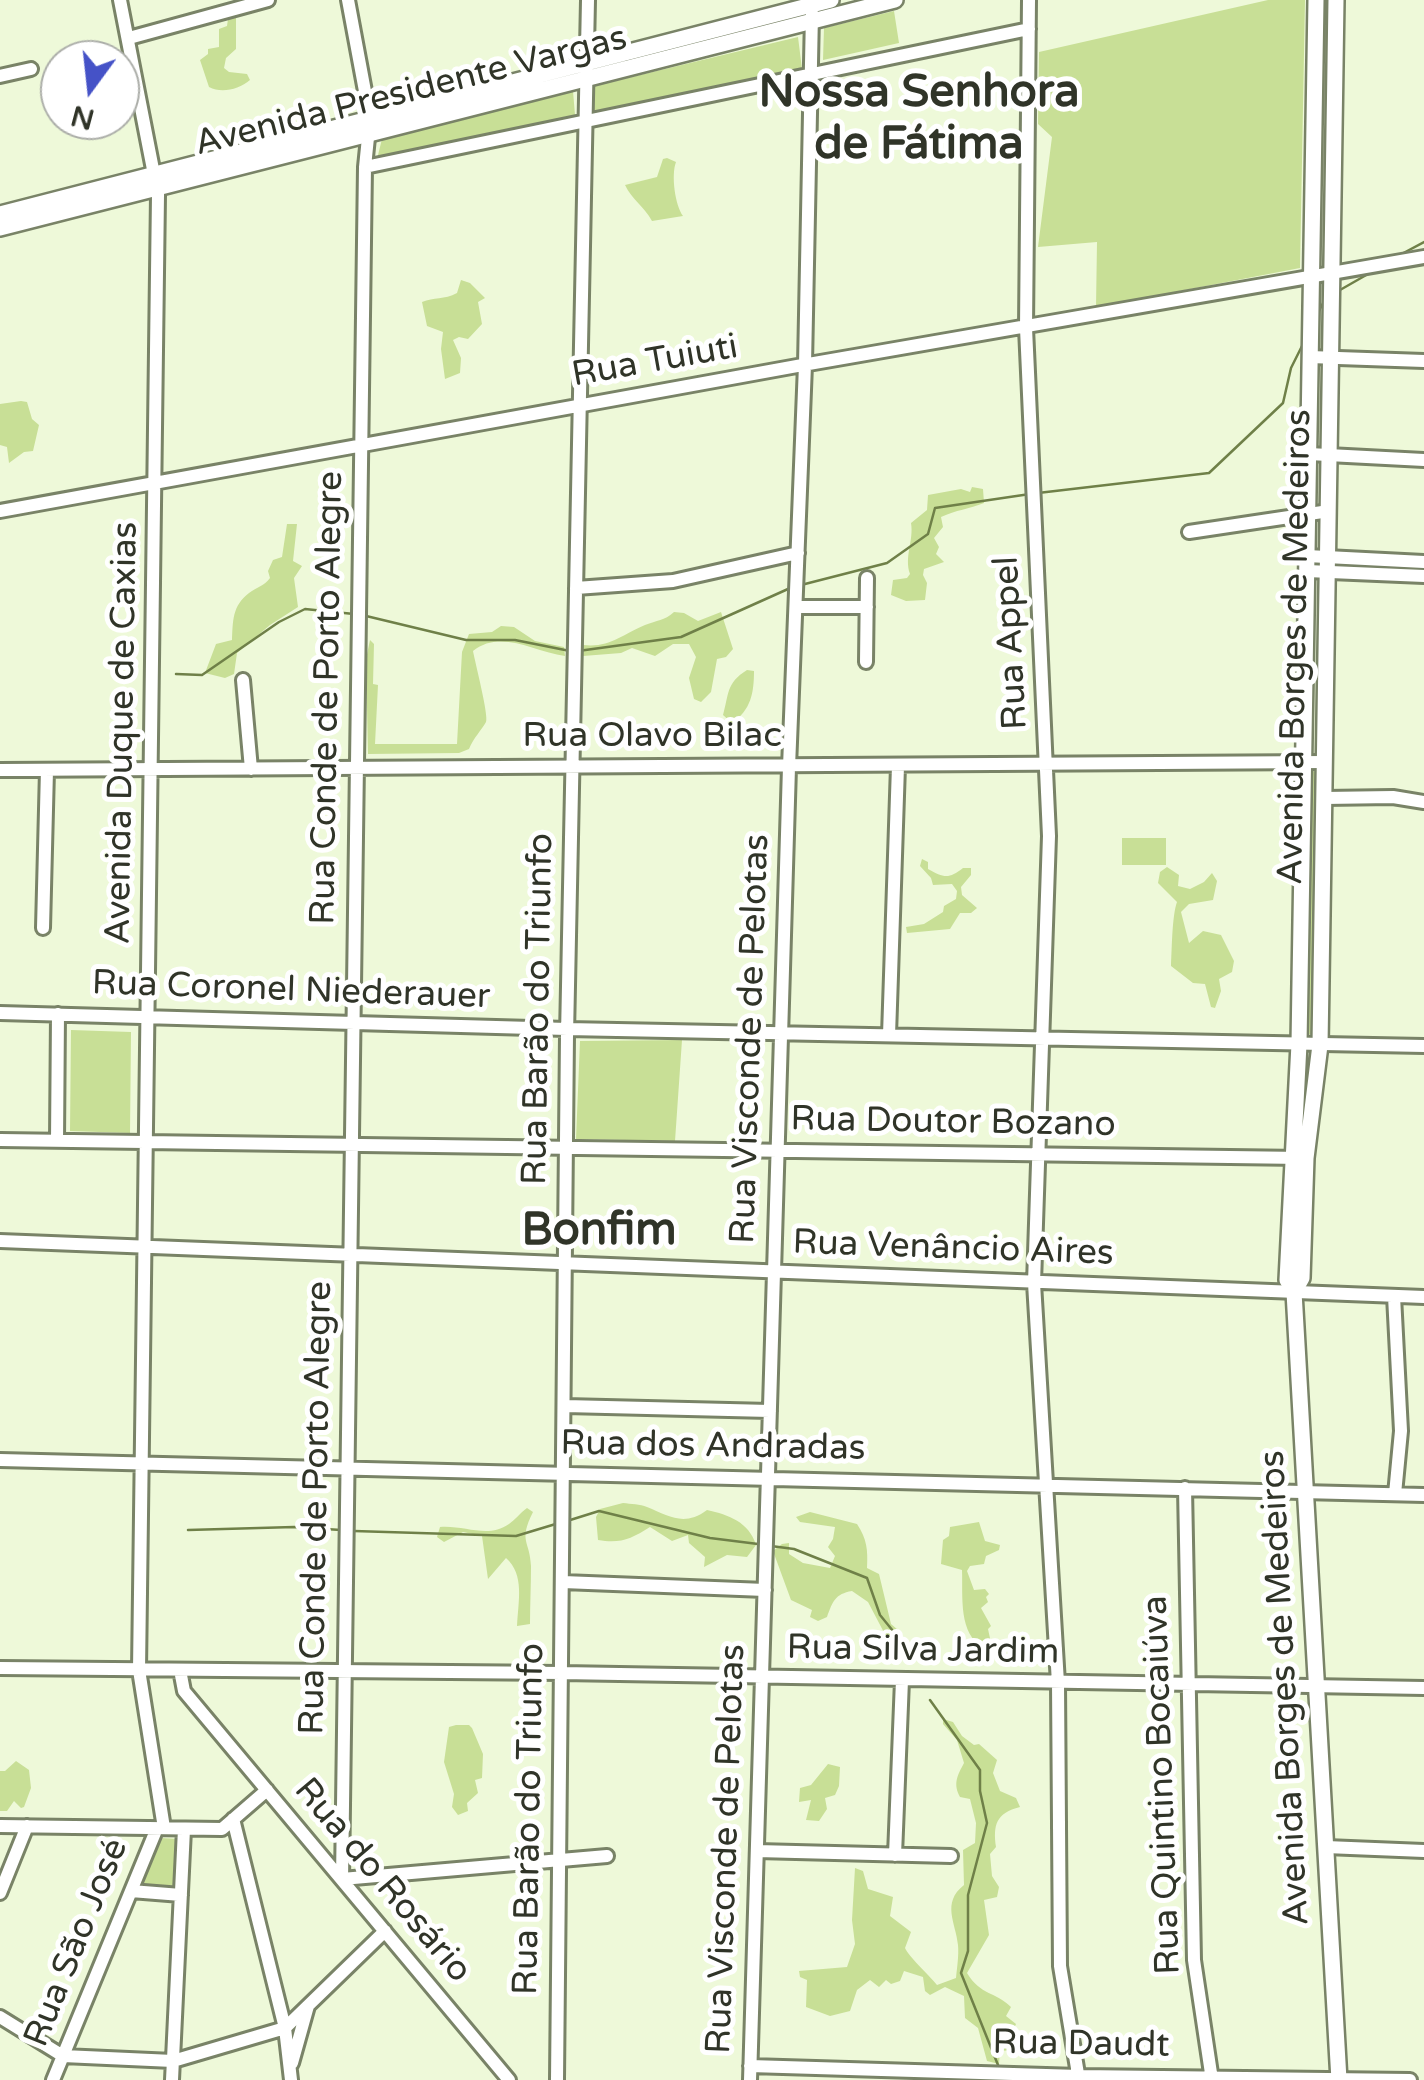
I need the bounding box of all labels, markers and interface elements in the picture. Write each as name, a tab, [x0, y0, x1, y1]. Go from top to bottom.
street label: Avenida Presidente Vargas	[191, 18, 631, 166]
north arrow	[40, 40, 140, 140]
district label: Nossa Senhora de Fátima	[759, 67, 1079, 173]
text: N	[68, 98, 98, 136]
street label: Rua Tuiuti	[569, 327, 741, 397]
street label: Avenida Borges de Medeiros	[1271, 409, 1321, 885]
street label: Rua Conde de Porto Alegre	[303, 471, 353, 925]
street label: Avenida Duque de Caxias	[98, 521, 148, 945]
street label: Rua Appel	[986, 555, 1038, 731]
street label: Rua Olavo Bilac	[522, 716, 782, 758]
street label: Rua Barão do Triunfo	[515, 833, 563, 1185]
street label: Rua Visconde de Pelotas	[723, 833, 779, 1245]
street label: Rua Coronel Niederauer	[91, 963, 491, 1019]
street label: Rua Doutor Bozano	[790, 1099, 1116, 1147]
district label: Bonfim	[521, 1205, 677, 1259]
street label: Rua Venâncio Aires	[792, 1222, 1114, 1276]
street label: Rua Conde de Porto Alegre	[292, 1281, 342, 1735]
street label: Rua dos Andradas	[560, 1423, 866, 1471]
street label: Avenida Borges de Medeiros	[1253, 1449, 1319, 1927]
street label: Rua Quintino Bocaiúva	[1135, 1595, 1191, 1975]
street label: Rua Silva Jardim	[786, 1628, 1060, 1674]
street label: Rua Barão do Triunfo	[506, 1643, 554, 1995]
street label: Rua Visconde de Pelotas	[699, 1643, 755, 2055]
street label: Rua do Rosário	[284, 1770, 480, 1992]
street label: Rua São José	[16, 1833, 138, 2053]
street label: Rua Daudt	[992, 2022, 1170, 2068]

